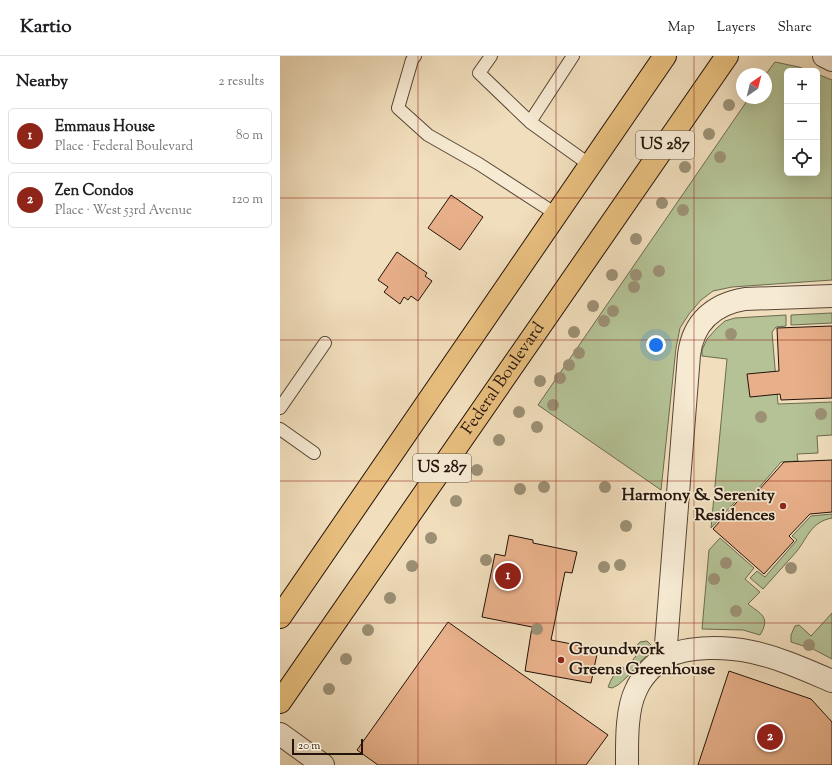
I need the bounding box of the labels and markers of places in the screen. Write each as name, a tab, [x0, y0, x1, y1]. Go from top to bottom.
place label: Harmony & Serenity Residences	[622, 484, 776, 528]
marker: Harmony & Serenity Residences	[778, 501, 788, 511]
pin: 1	[495, 561, 521, 591]
place label: Groundwork Greens Greenhouse	[569, 638, 715, 682]
marker: Groundwork Greens Greenhouse	[556, 655, 566, 665]
pin: 2	[757, 722, 783, 752]

